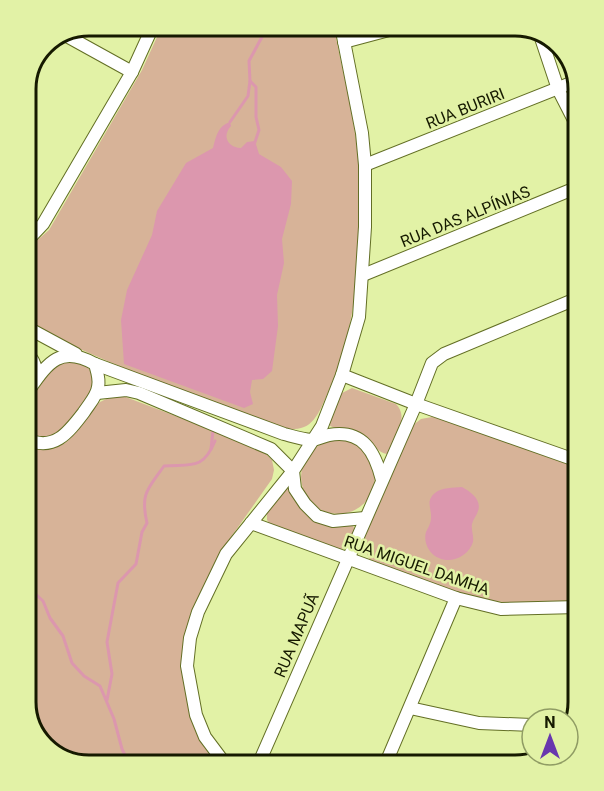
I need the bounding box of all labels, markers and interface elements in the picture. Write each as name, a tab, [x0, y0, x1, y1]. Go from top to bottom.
street label: RUA BURIRI	[423, 84, 507, 133]
street label: RUA DAS ALPÍNIAS	[398, 182, 533, 251]
street label: RUA MIGUEL DAMHA	[342, 532, 493, 599]
street label: RUA MAPUÃ	[269, 589, 323, 680]
north arrow	[520, 707, 580, 767]
text: N	[544, 713, 556, 732]

